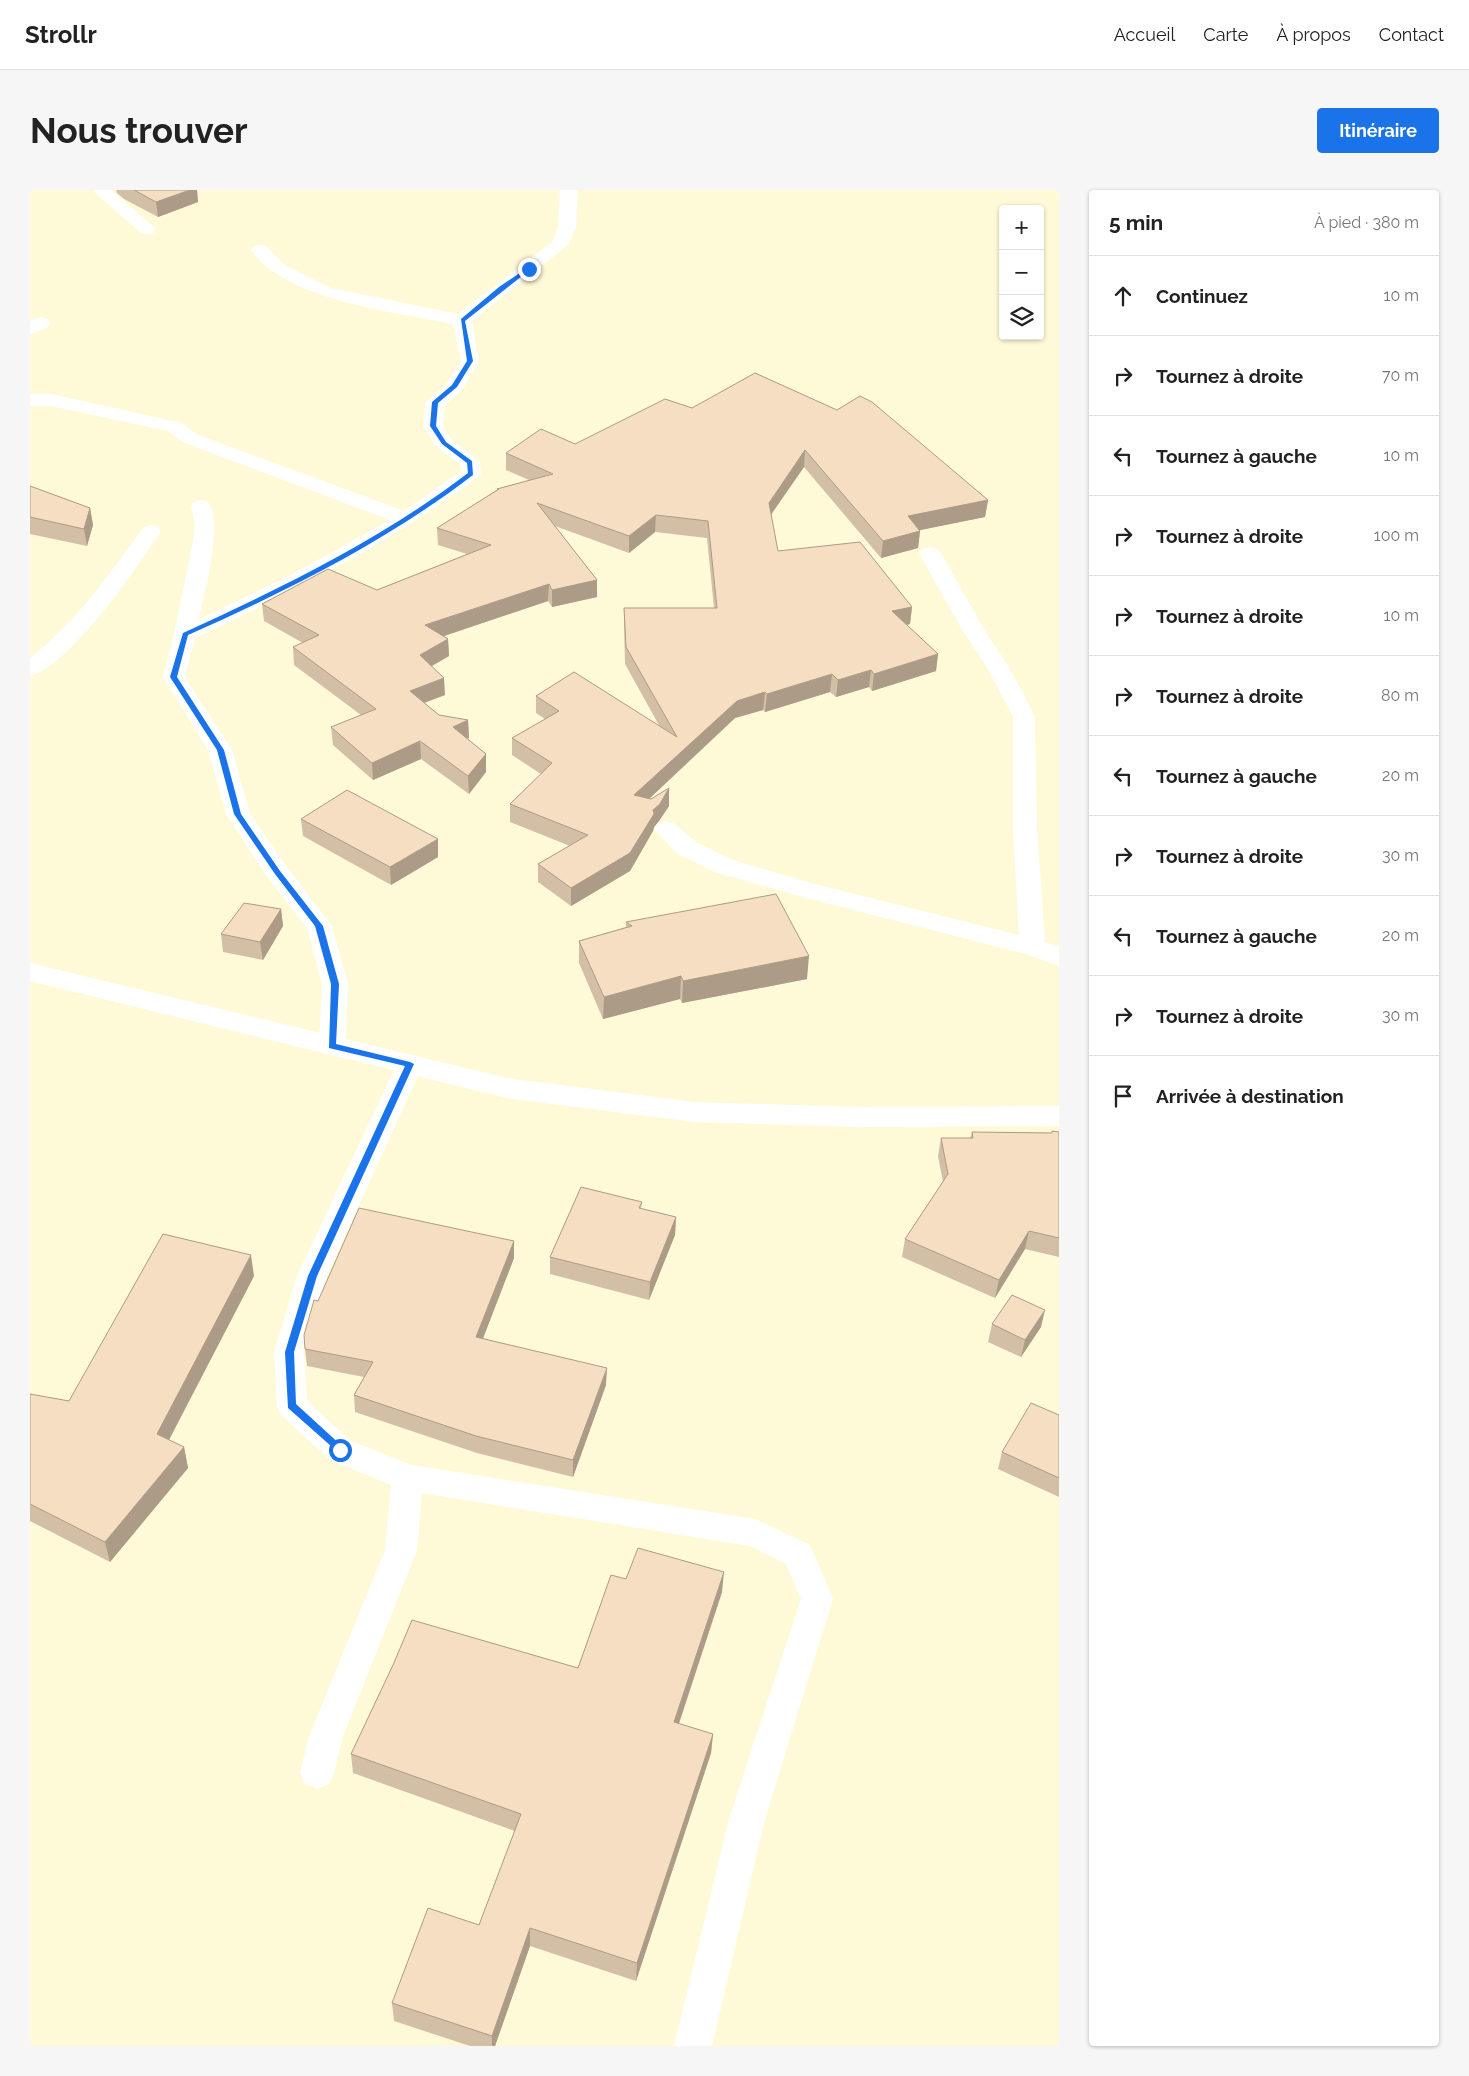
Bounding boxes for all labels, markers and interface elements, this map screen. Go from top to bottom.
text: Strollr [25,20,97,49]
text: Accueil [1114,24,1175,45]
text: Carte [1203,24,1248,45]
text: À propos [1276,24,1351,45]
text: Contact [1379,24,1444,45]
button: Itinéraire [1317,108,1439,153]
text: Nous trouver [30,110,248,151]
map controls [999,205,1044,340]
button: + [999,205,1044,250]
text: 5 min [1109,210,1163,235]
text: À pied · 380 m [1314,213,1419,232]
button: − [999,250,1044,295]
route end [518,258,541,281]
icon: ahead [1109,282,1137,310]
text: Continuez [1156,285,1248,307]
text: 10 m [1384,286,1419,305]
button: layers [999,295,1044,340]
icon: right [1109,362,1137,390]
text: Tournez à droite [1156,365,1303,387]
text: 70 m [1382,366,1419,385]
icon: left [1109,442,1137,470]
text: Tournez à gauche [1156,445,1317,467]
text: 10 m [1384,446,1419,465]
icon: right [1109,522,1137,550]
text: Tournez à droite [1156,525,1303,547]
text: 100 m [1374,526,1419,545]
icon: right [1109,602,1137,630]
text: Tournez à droite [1156,605,1303,627]
text: 10 m [1384,606,1419,625]
icon: right [1109,682,1137,710]
text: Tournez à droite [1156,685,1303,707]
text: 80 m [1381,686,1419,705]
icon: left [1109,762,1137,790]
text: Tournez à gauche [1156,765,1317,787]
text: 20 m [1382,766,1419,785]
icon: right [1109,842,1137,870]
text: Tournez à droite [1156,845,1303,867]
text: 30 m [1382,846,1419,865]
icon: left [1109,922,1137,950]
text: Tournez à gauche [1156,925,1317,947]
text: 20 m [1382,926,1419,945]
icon: right [1109,1002,1137,1030]
text: Tournez à droite [1156,1005,1303,1027]
text: 30 m [1382,1006,1419,1025]
icon: arrive [1109,1082,1137,1110]
text: Arrivée à destination [1156,1085,1344,1107]
route start [329,1439,352,1462]

